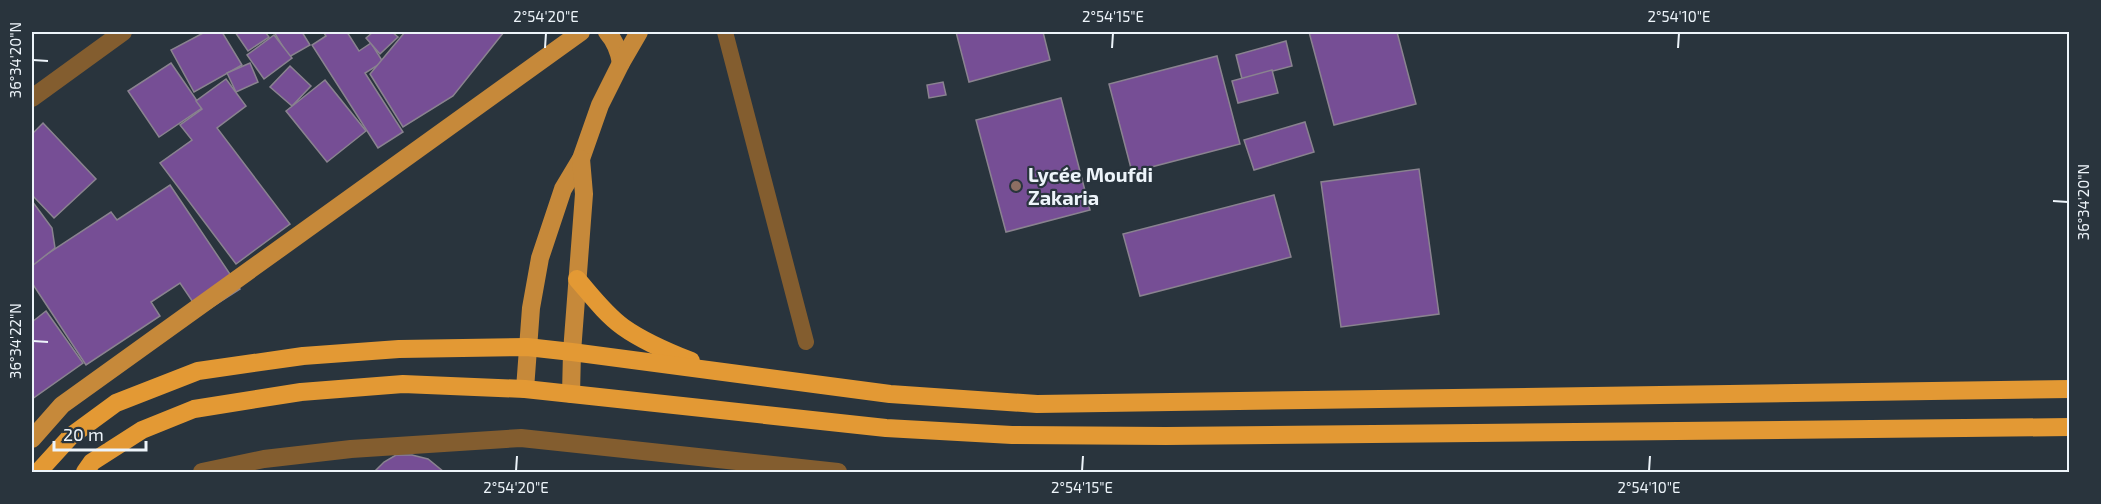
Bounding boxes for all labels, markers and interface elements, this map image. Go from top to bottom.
text: 2°54'20"E [513,7,579,25]
text: 2°54'15"E [1082,7,1144,25]
text: 2°54'10"E [1648,7,1710,25]
text: 36°34'20"N [6,22,24,98]
place label: Lycée Moufdi Zakaria [1028,162,1153,209]
text: 36°34'20"N [2074,164,2092,240]
marker: Lycée Moufdi Zakaria [1009,179,1023,193]
text: 36°34'22"N [6,303,24,379]
scale bar [54,414,146,452]
text: 20 m [63,423,104,445]
text: 2°54'20"E [483,478,549,496]
text: 2°54'15"E [1051,478,1113,496]
text: 2°54'10"E [1618,478,1680,496]

